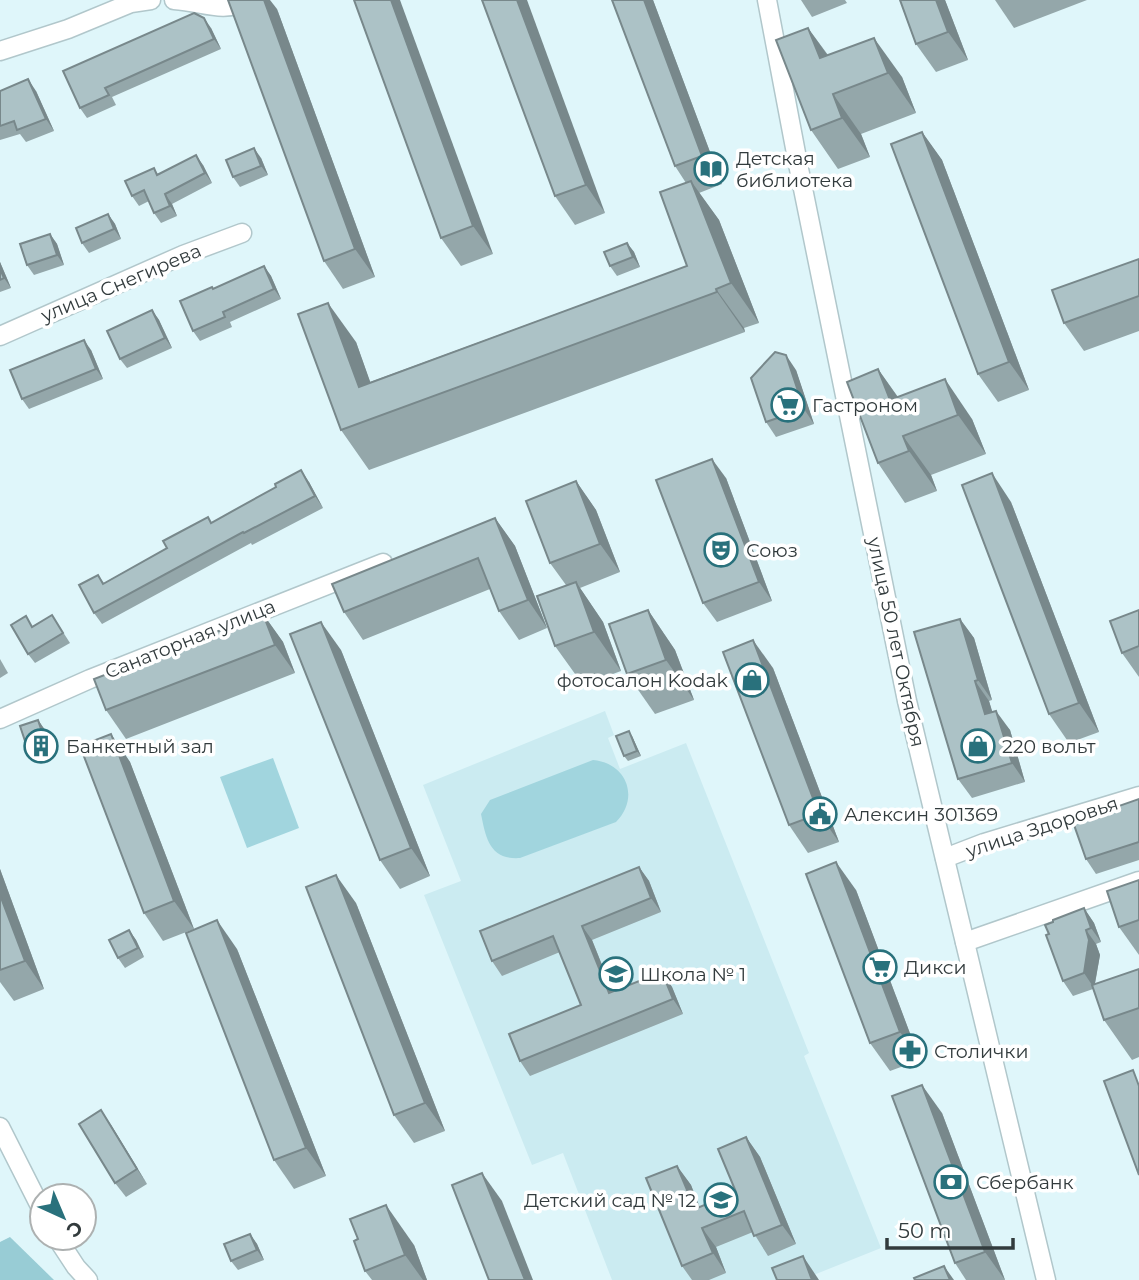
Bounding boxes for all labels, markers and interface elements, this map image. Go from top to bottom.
place label: Детская библиотека [736,147,853,192]
library icon: Детская библиотека [692,150,730,188]
street label: улица Снегирева [36,239,205,328]
supermarket icon: Гастроном [769,386,807,424]
place label: Гастроном [812,394,918,417]
theatre icon: Союз [702,531,740,569]
street label: улица 50 лет Октября [862,534,929,749]
place label: Союз [746,539,798,562]
street label: Санаторная улица [101,594,279,684]
shop icon: фотосалон Kodak [733,661,771,699]
place label: фотосалон Kodak [557,669,729,692]
building icon: Банкетный зал [22,727,60,765]
shop icon: 220 вольт [959,727,997,765]
place label: Банкетный зал [66,735,214,758]
place label: 220 вольт [1002,735,1095,758]
street label: улица Здоровья [962,792,1121,863]
public building icon: Алексин 301369 [801,795,839,833]
place label: Алексин 301369 [844,803,998,826]
supermarket icon: Дикси [861,948,899,986]
school or university icon: Школа № 1 [597,955,635,993]
place label: Дикси [904,956,967,979]
place label: Школа № 1 [640,963,746,986]
pharmacy icon: Столички [891,1032,929,1070]
place label: Столички [934,1040,1028,1063]
bank icon: Сбербанк [932,1163,970,1201]
place label: Сбербанк [976,1171,1074,1194]
school or university icon: Детский сад № 12 [702,1181,740,1219]
north arrow [28,1182,98,1252]
place label: Детский сад № 12 [524,1189,696,1212]
scale bar [887,1206,1013,1250]
text: С [61,1216,87,1242]
text: 50 m [898,1218,952,1243]

